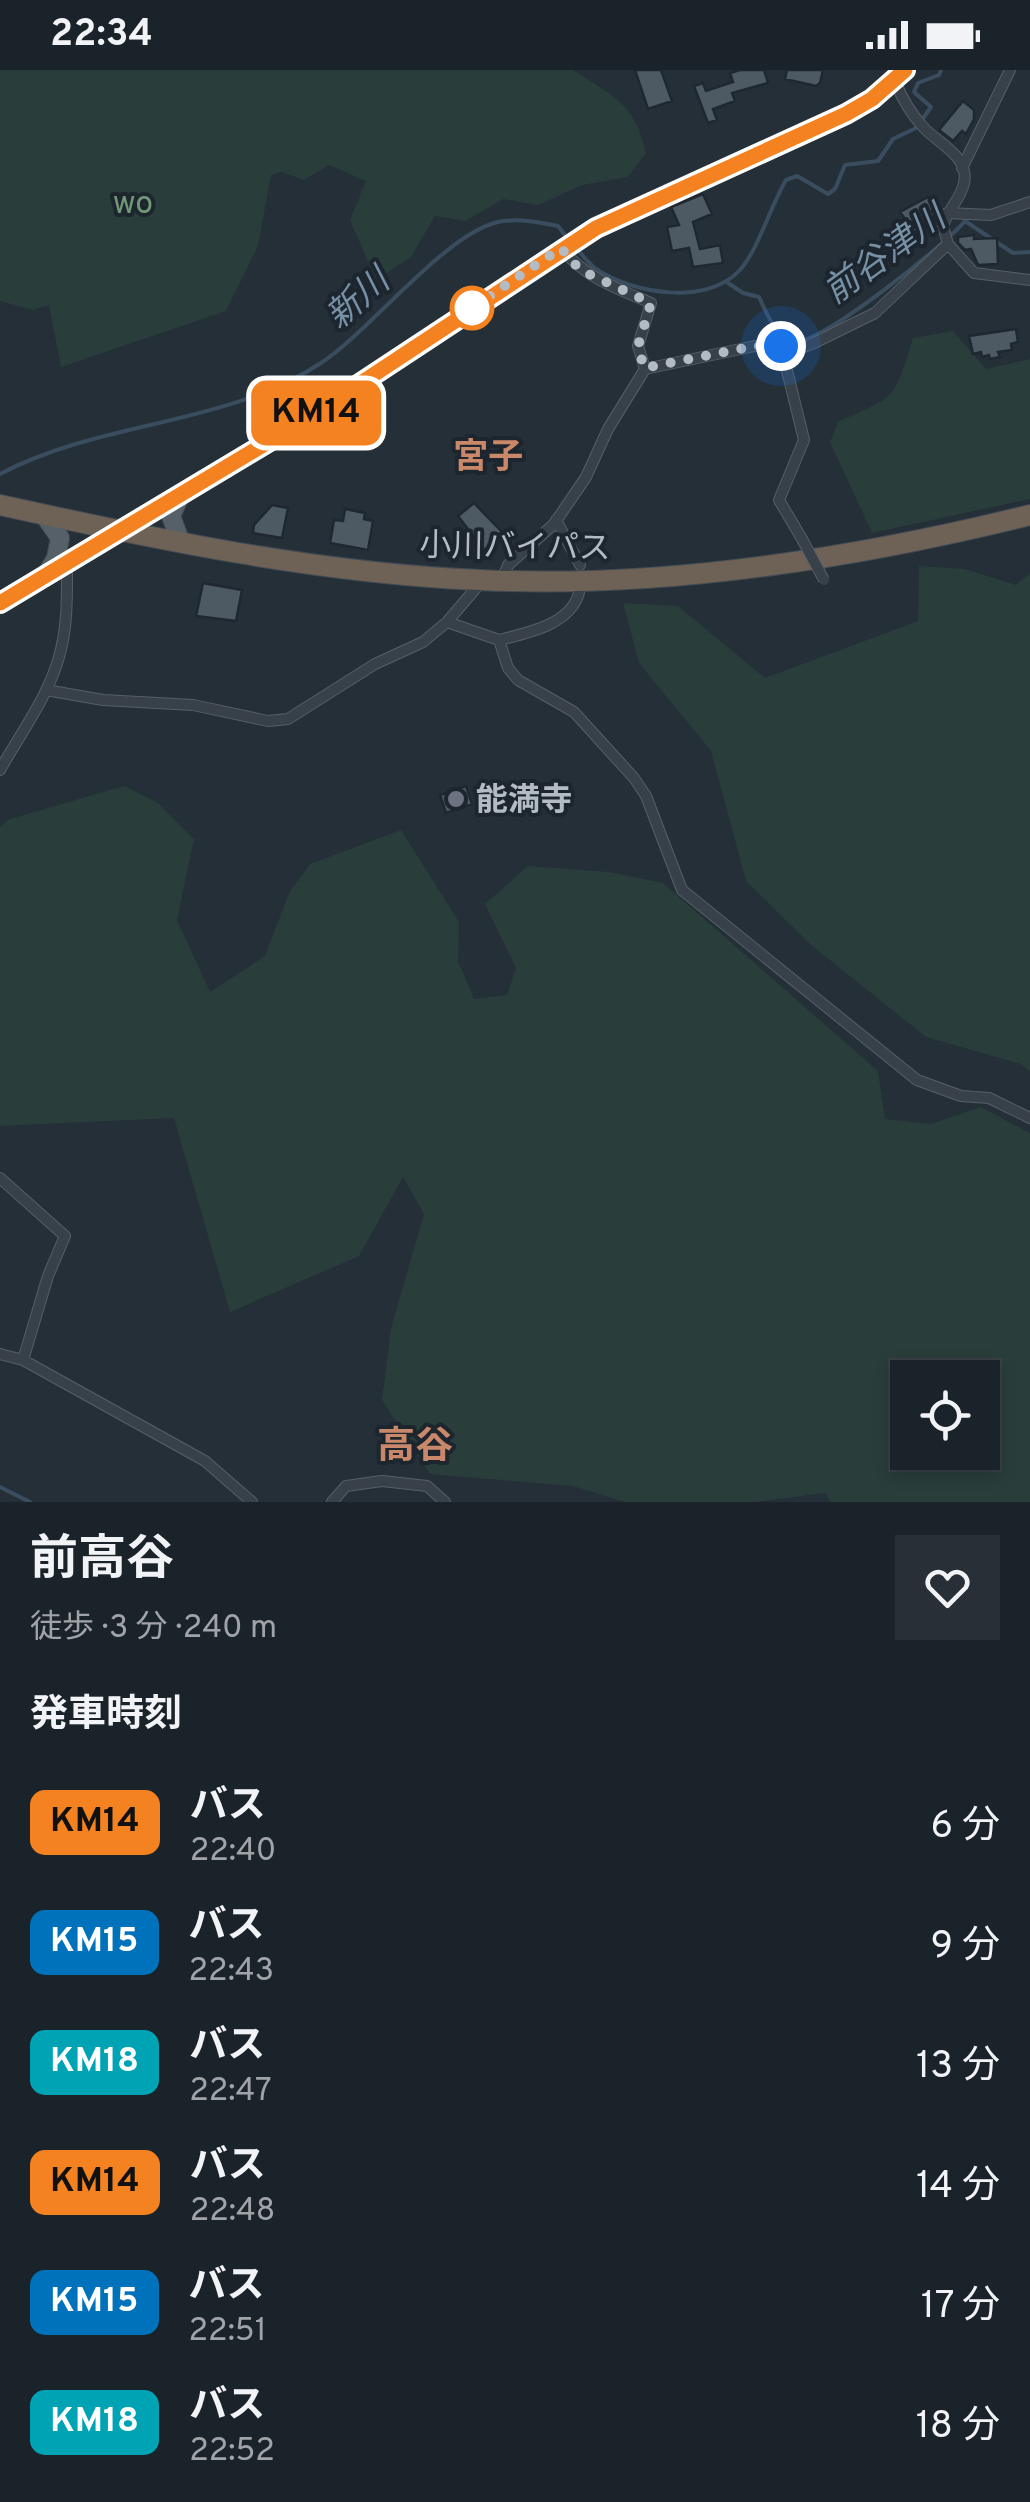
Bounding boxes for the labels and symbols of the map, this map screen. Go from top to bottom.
park label: wo [113,185,153,225]
water label: 前谷津川 [816,195,959,315]
water label: 新川 [318,258,403,340]
unlabelled marker [451,287,493,329]
your location [756,321,806,371]
line badge: KM14 [246,380,386,446]
district label: 宮子 [453,437,523,481]
street label: 小川バイパス [419,527,611,571]
place label: 能満寺 [476,782,572,822]
marker: 能満寺 [445,788,467,810]
district label: 高谷 [377,1424,453,1473]

